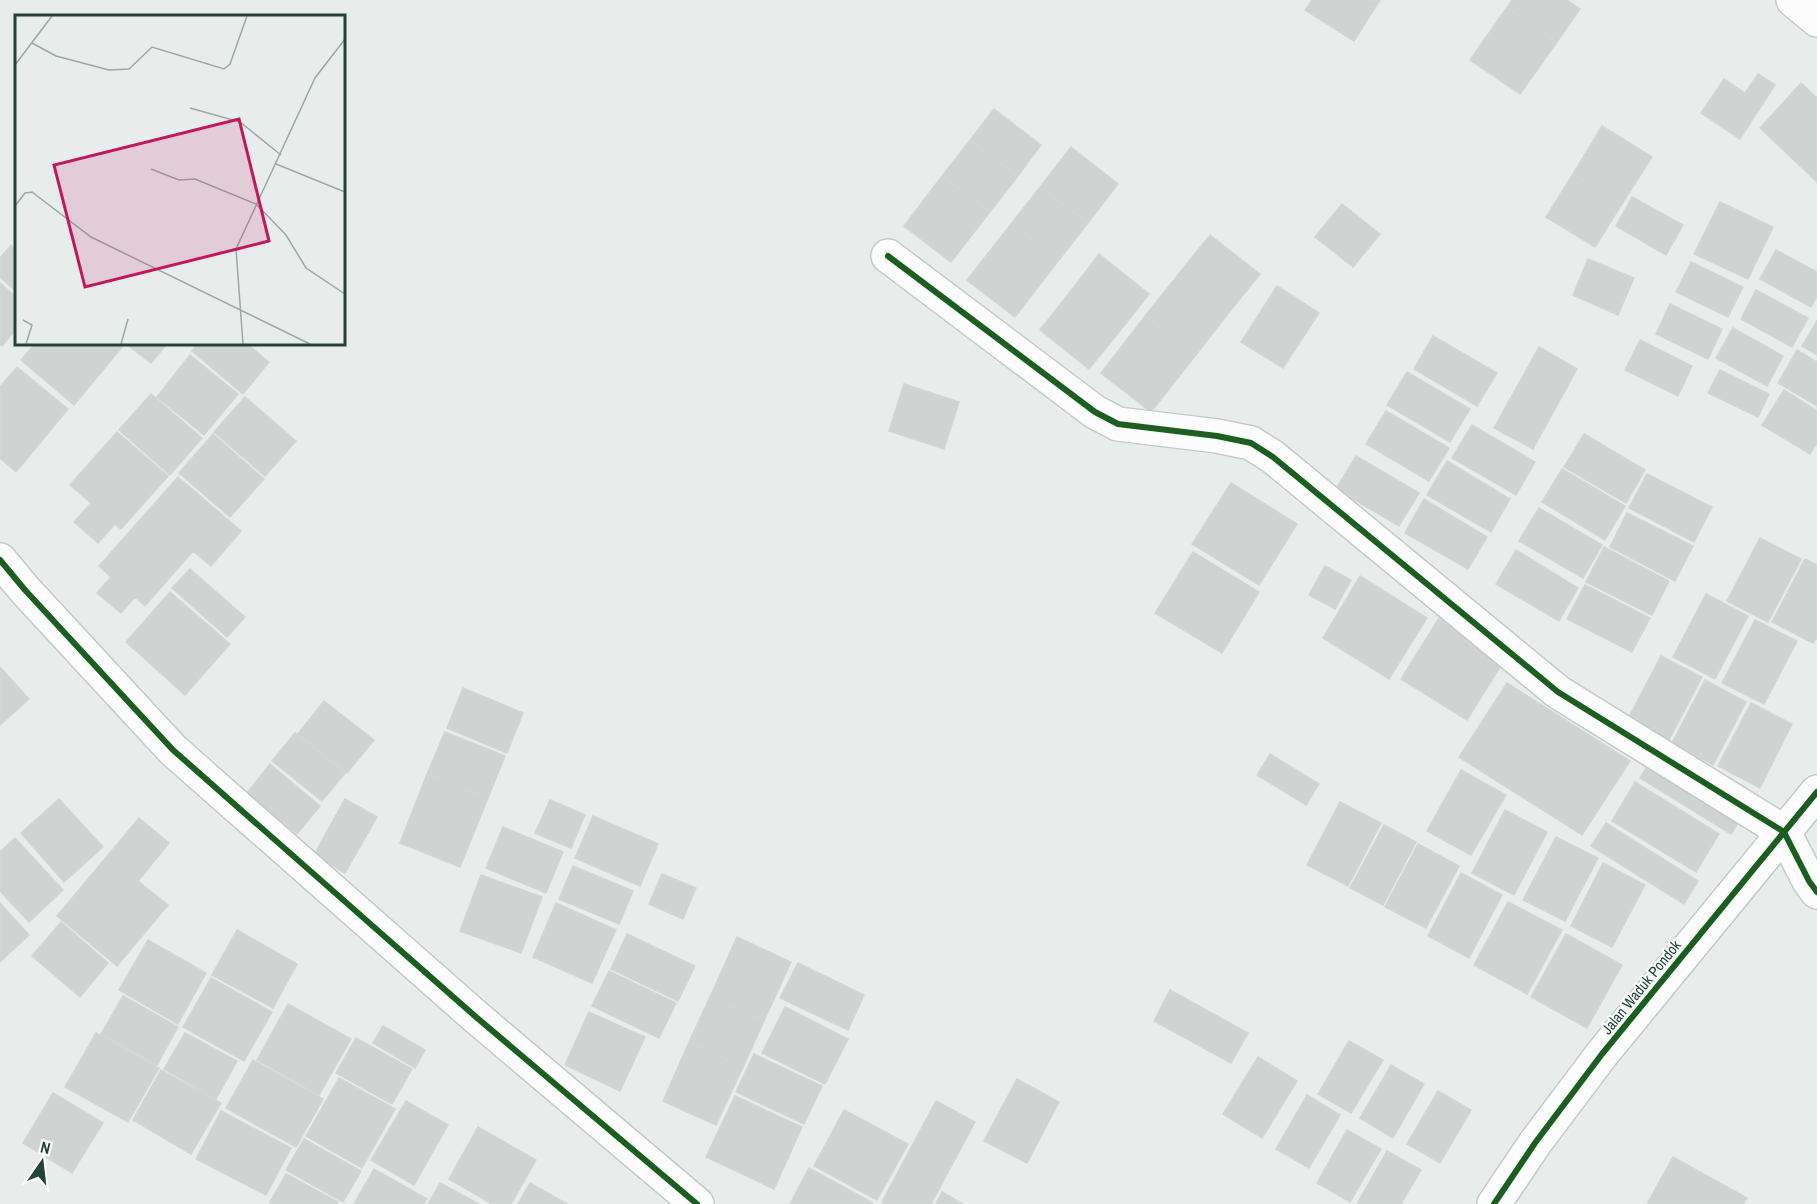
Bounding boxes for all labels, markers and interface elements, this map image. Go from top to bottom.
inset map [15,15,345,345]
street label: Jalan Waduk Pondok [1596,935,1686,1039]
north arrow [12,1132,72,1192]
text: N [38,1136,53,1159]

